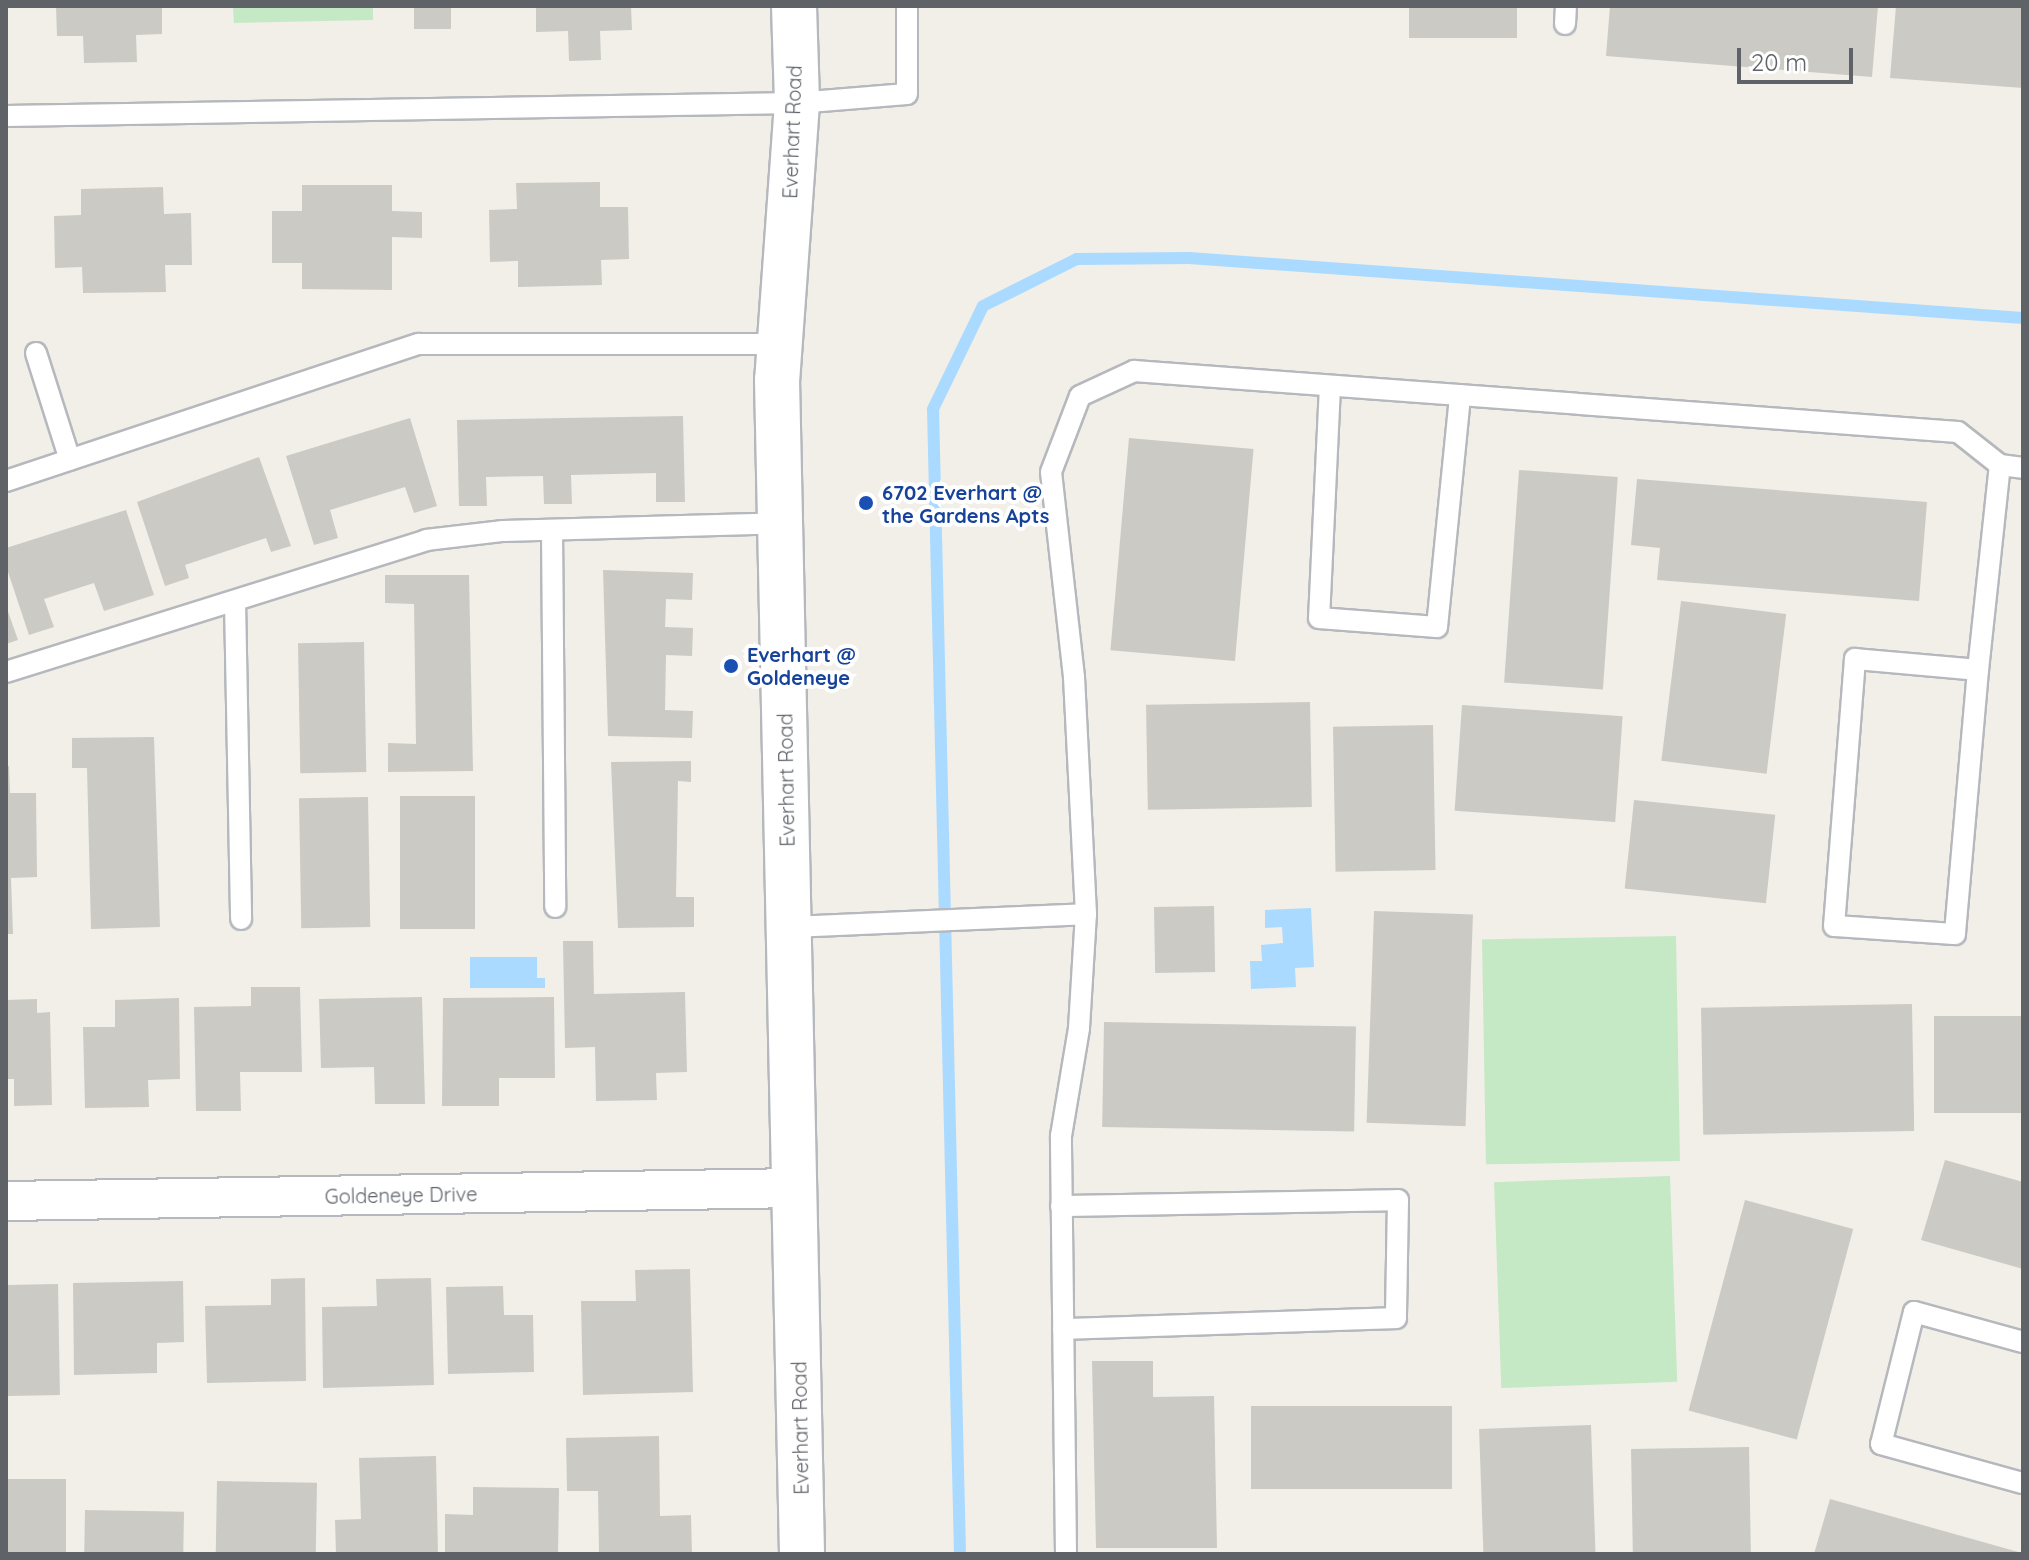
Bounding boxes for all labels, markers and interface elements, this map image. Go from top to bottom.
scale bar [1741,32,1857,82]
text: 20 m [1751,47,1807,77]
street label: Everhart Road [778,65,806,199]
place label: 6702 Everhart @ the Gardens Apts [882,480,1049,527]
marker: 6702 Everhart @ the Gardens Apts [857,494,875,512]
place label: Everhart @ Goldeneye [747,642,856,689]
marker: Everhart @ Goldeneye [722,657,740,675]
street label: Everhart Road [773,713,799,847]
street label: Goldeneye Drive [324,1182,478,1208]
street label: Everhart Road [787,1361,813,1495]

